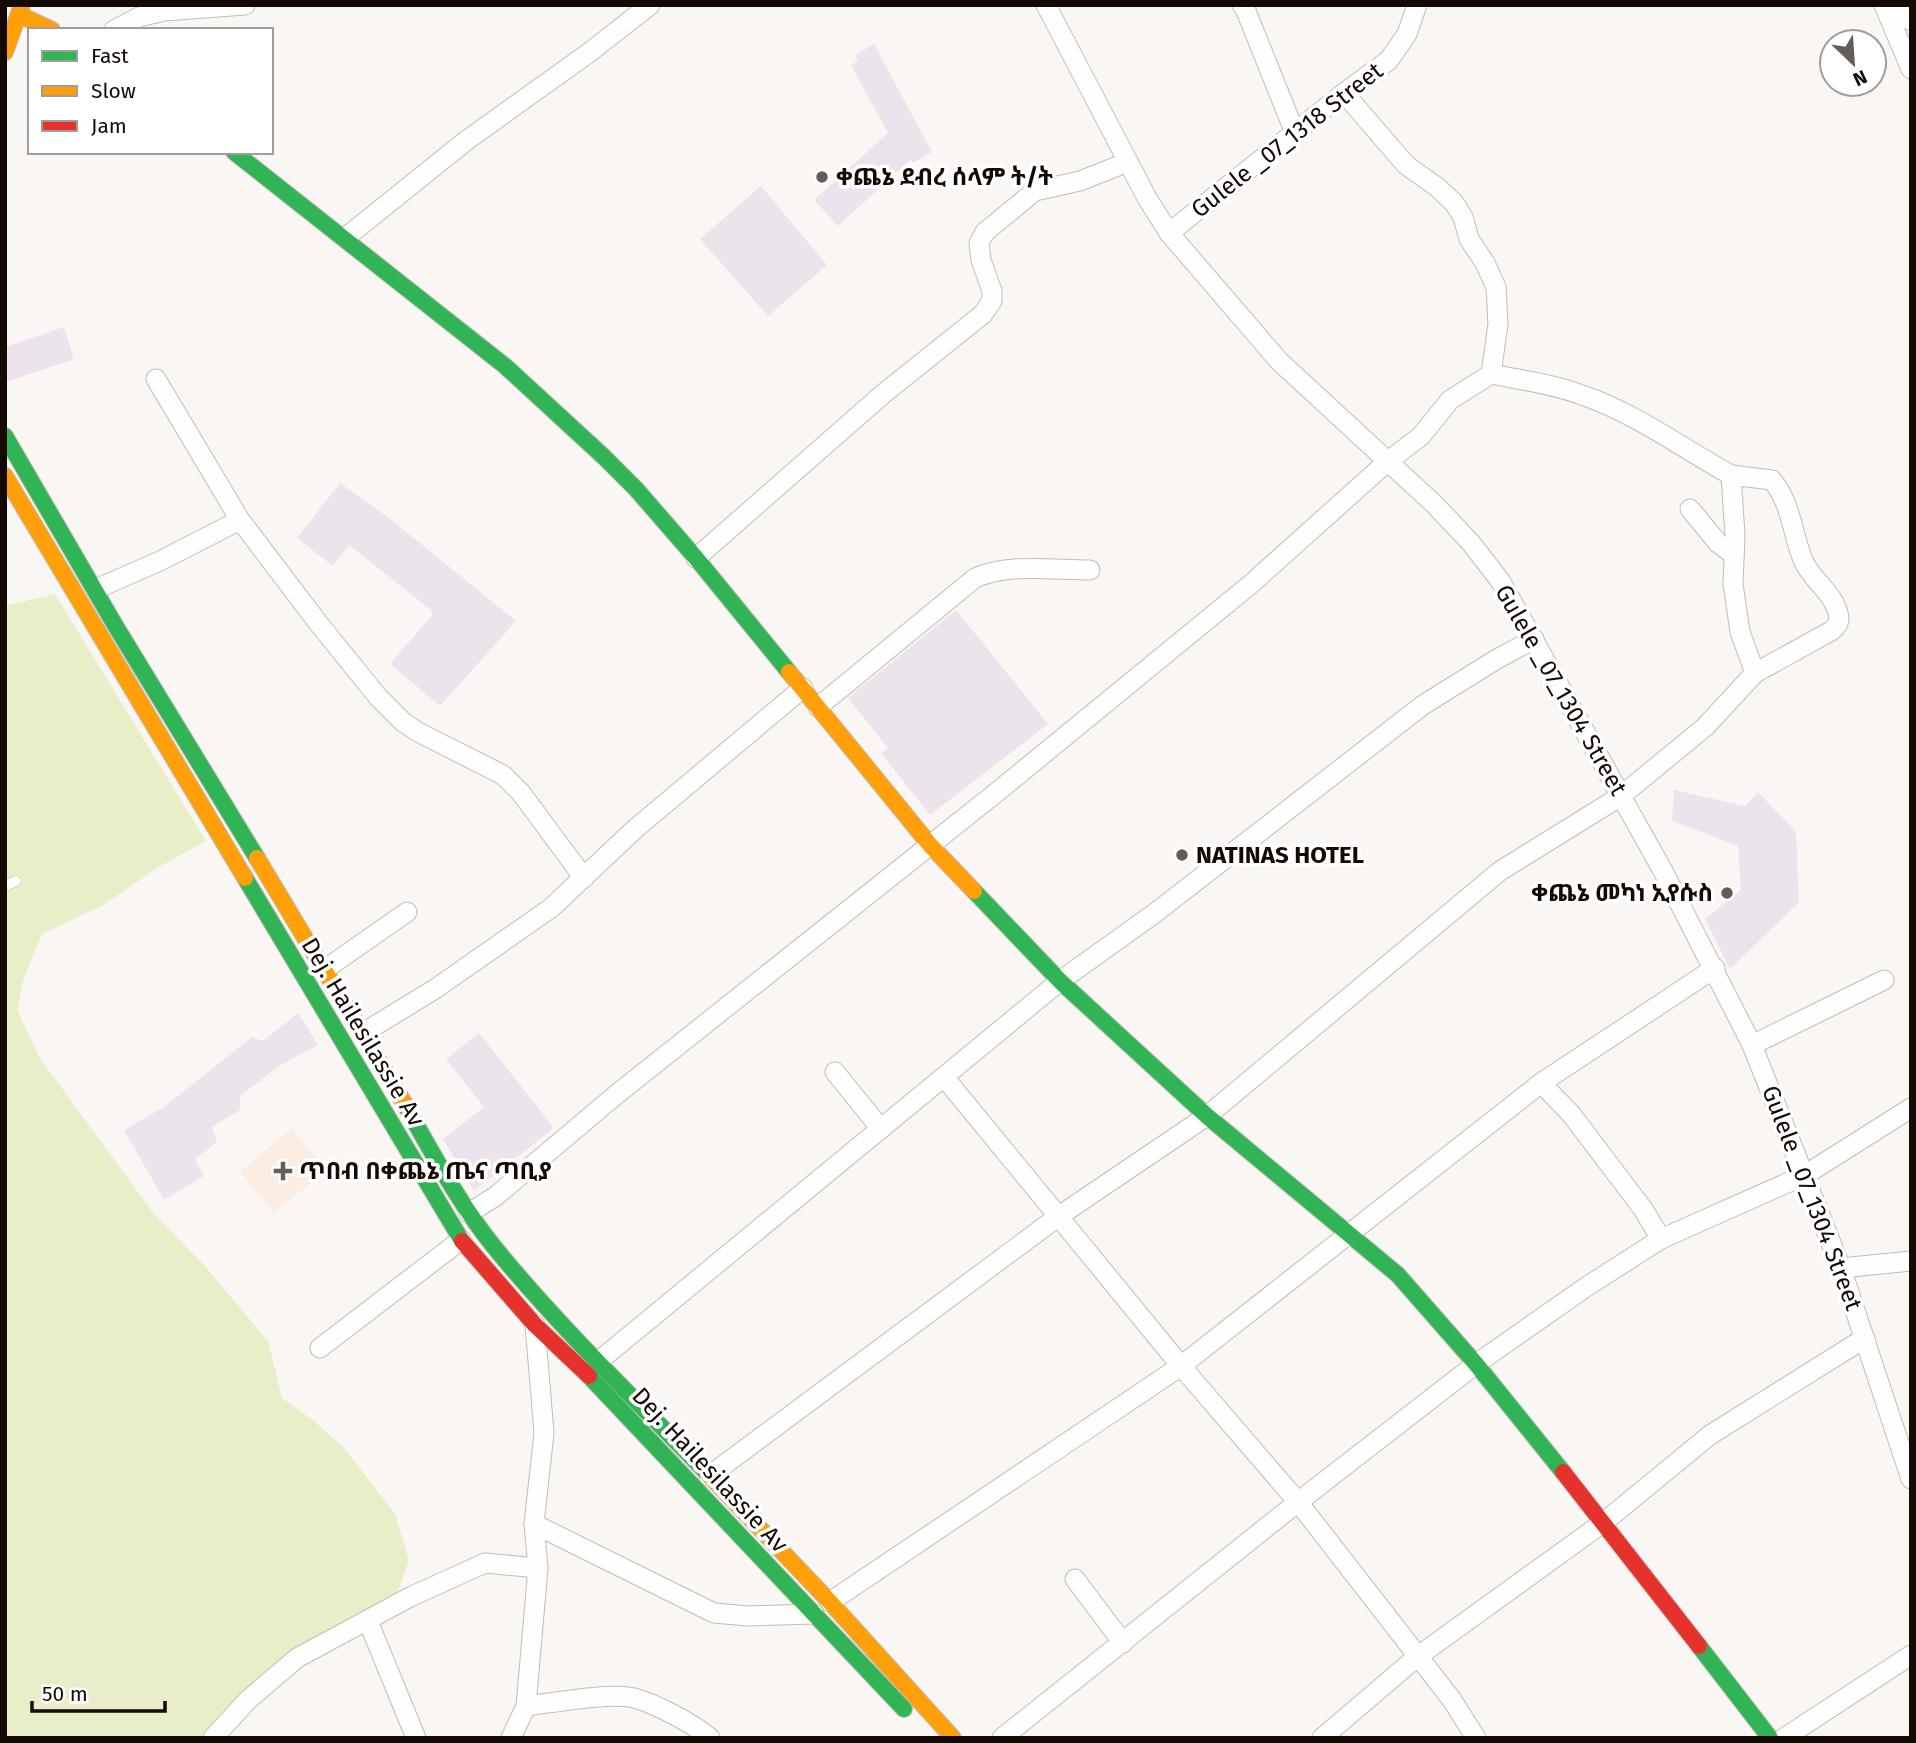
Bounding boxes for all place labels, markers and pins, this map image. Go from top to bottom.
place label: ቀጨኔ ደብረ ሰላም ት/ት [836,163,1053,191]
marker: ቀጨኔ ደብረ ሰላም ት/ት [814,169,830,185]
place label: NATINAS HOTEL [1196,841,1364,869]
marker: NATINAS HOTEL [1174,847,1190,863]
place label: ቀጨኔ መካነ ኢየሱስ [1531,879,1713,907]
marker: ቀጨኔ መካነ ኢየሱስ [1719,885,1735,901]
place label: ጥበብ በቀጨኔ ጤና ጣቢያ [299,1157,551,1185]
marker: ጥበብ በቀጨኔ ጤና ጣቢያ [273,1161,293,1181]

